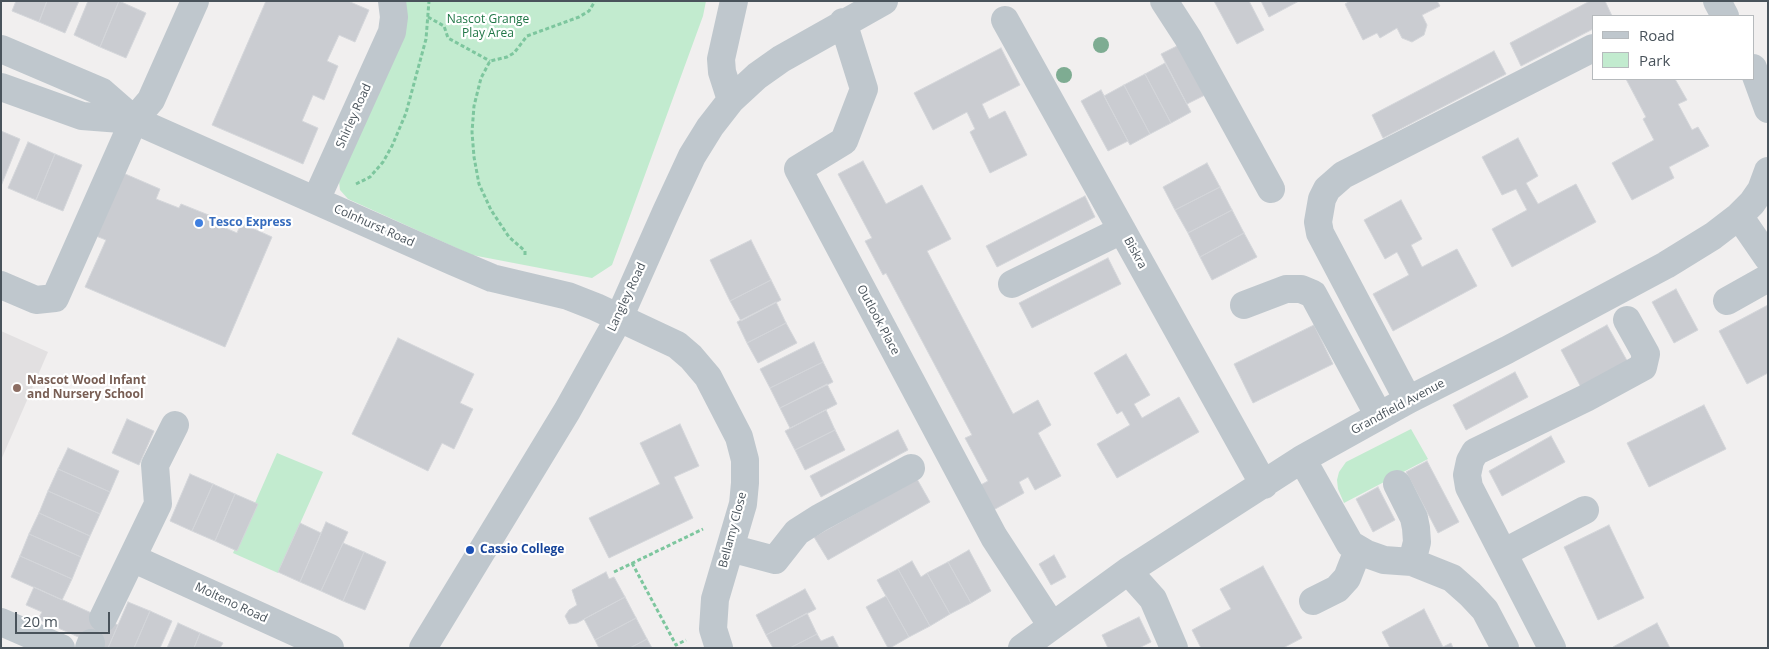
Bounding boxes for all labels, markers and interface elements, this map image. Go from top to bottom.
park label: Nascot Grange Play Area [447,13,529,41]
legend [1592,15,1754,80]
text: Road [1639,25,1675,45]
text: Park [1639,50,1670,70]
street label: Shirley Road [333,81,375,151]
street label: Colnhurst Road [332,202,416,250]
place label: Tesco Express [209,216,291,230]
marker: Tesco Express [193,217,205,229]
street label: Biskra [1120,234,1150,272]
street label: Langley Road [605,260,649,334]
street label: Outlook Place [854,283,902,357]
place label: Nascot Wood Infant and Nursery School [27,374,146,402]
street label: Grandfield Avenue [1349,376,1447,438]
marker: Nascot Wood Infant and Nursery School [11,382,23,394]
street label: Bellamy Close [716,491,750,569]
place label: Cassio College [480,543,564,557]
marker: Cassio College [464,544,476,556]
street label: Molteno Road [192,580,270,626]
scale bar [18,602,112,634]
text: 20 m [23,611,58,631]

